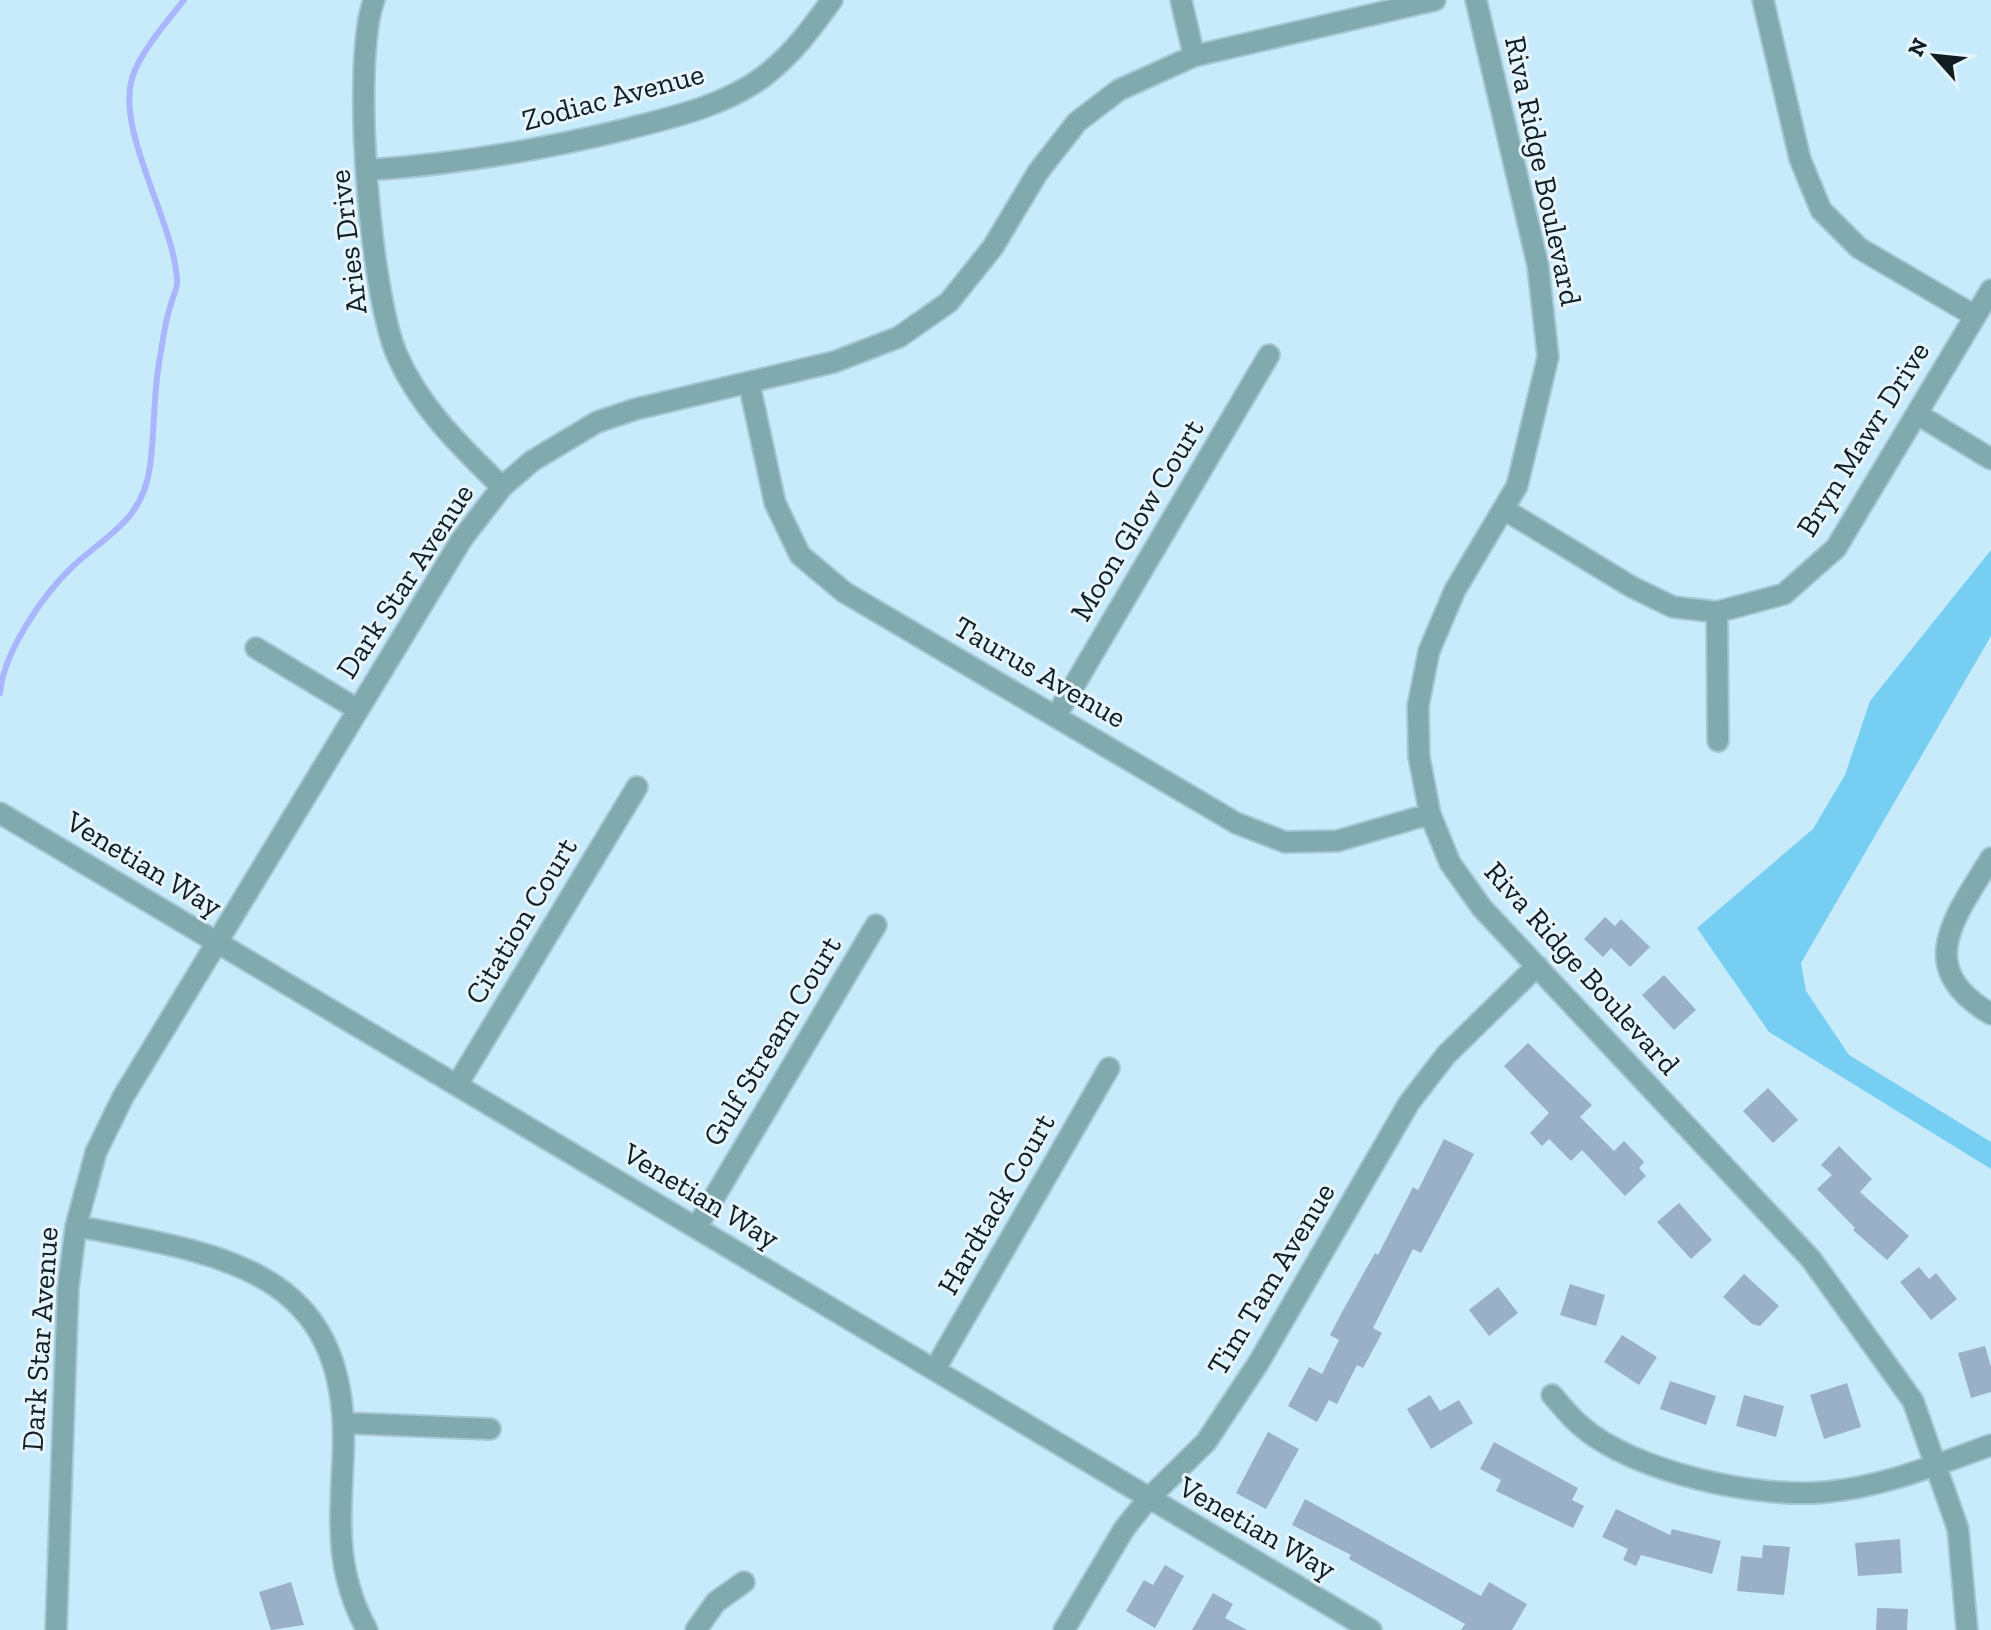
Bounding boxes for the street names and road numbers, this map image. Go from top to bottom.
street label: Riva Ridge Boulevard [1497,33,1589,310]
street label: Zodiac Avenue [518,55,708,139]
street label: Aries Drive [321,168,375,316]
street label: Bryn Mawr Drive [1789,335,1937,543]
street label: Moon Glow Court [1063,413,1211,627]
street label: Dark Star Avenue [329,477,481,685]
street label: Taurus Avenue [948,608,1132,736]
street label: Venetian Way [59,803,229,925]
street label: Citation Court [457,831,585,1011]
street label: Riva Ridge Boulevard [1477,854,1688,1082]
street label: Gulf Stream Court [695,930,849,1152]
street label: Hardtack Court [930,1107,1062,1301]
street label: Venetian Way [616,1135,786,1257]
street label: Tim Tam Avenue [1199,1176,1343,1382]
street label: Dark Star Avenue [14,1226,66,1452]
street label: Venetian Way [1171,1468,1343,1588]

